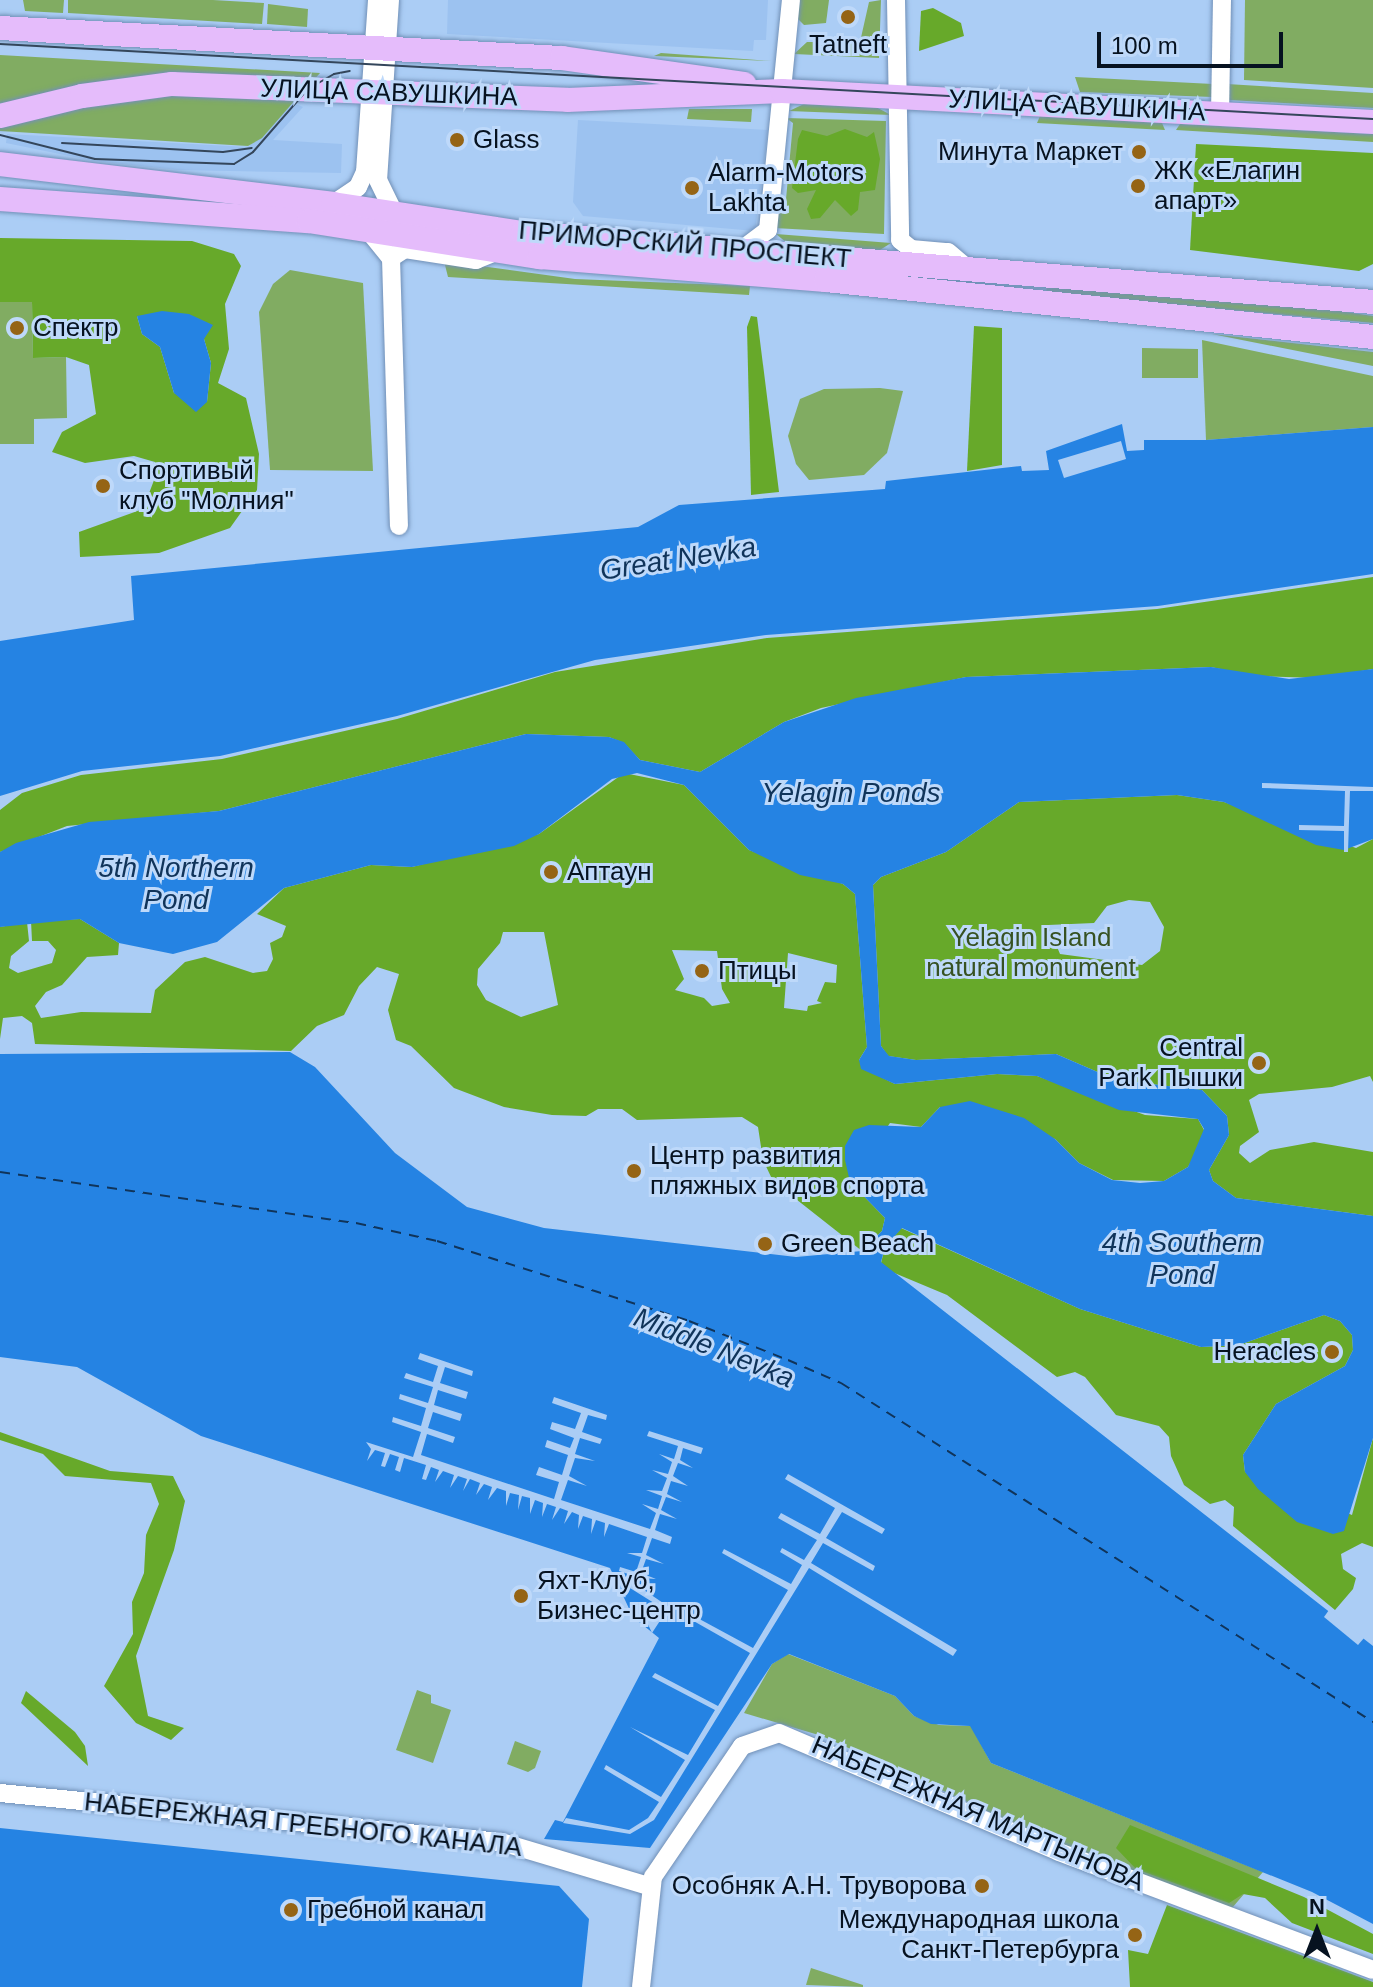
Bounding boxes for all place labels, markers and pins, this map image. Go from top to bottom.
marker: Tatneft [839,8,857,26]
place label: Tatneft [809,29,887,61]
place label: Glass [473,124,539,156]
marker: Glass [448,131,466,149]
place label: Минута Маркет [938,136,1123,168]
marker: Минута Маркет [1130,143,1148,161]
place label: ЖК «Елагин апарт» [1154,155,1300,216]
place label: Alarm-Motors Lakhta [708,157,864,218]
marker: ЖК «Елагин апарт» [1129,177,1147,195]
marker: Alarm-Motors Lakhta [683,179,701,197]
place label: Спектр [33,312,118,344]
marker: Спектр [8,319,26,337]
place label: Спортивый клуб "Молния" [119,455,294,516]
marker: Спортивый клуб "Молния" [94,477,112,495]
place label: Аптаун [567,856,652,888]
marker: Аптаун [542,863,560,881]
place label: Птицы [718,955,797,987]
marker: Птицы [693,962,711,980]
place label: Central Park Пышки [1098,1032,1243,1094]
marker: Central Park Пышки [1250,1054,1268,1072]
place label: Центр развития пляжных видов спорта [650,1140,924,1202]
marker: Центр развития пляжных видов спорта [625,1162,643,1180]
place label: Green Beach [781,1228,934,1260]
marker: Green Beach [756,1235,774,1253]
place label: Heracles [1213,1336,1316,1368]
marker: Heracles [1323,1343,1341,1361]
place label: Яхт-Клуб, Бизнес-центр [537,1565,701,1626]
marker: Яхт-Клуб, Бизнес-центр [512,1587,530,1605]
place label: Особняк А.Н. Труворова [672,1870,966,1902]
marker: Особняк А.Н. Труворова [973,1877,991,1895]
place label: Гребной канал [307,1894,484,1926]
marker: Гребной канал [282,1901,300,1919]
place label: Международная школа Санкт-Петербурга [839,1904,1119,1966]
marker: Международная школа Санкт-Петербурга [1126,1926,1144,1944]

